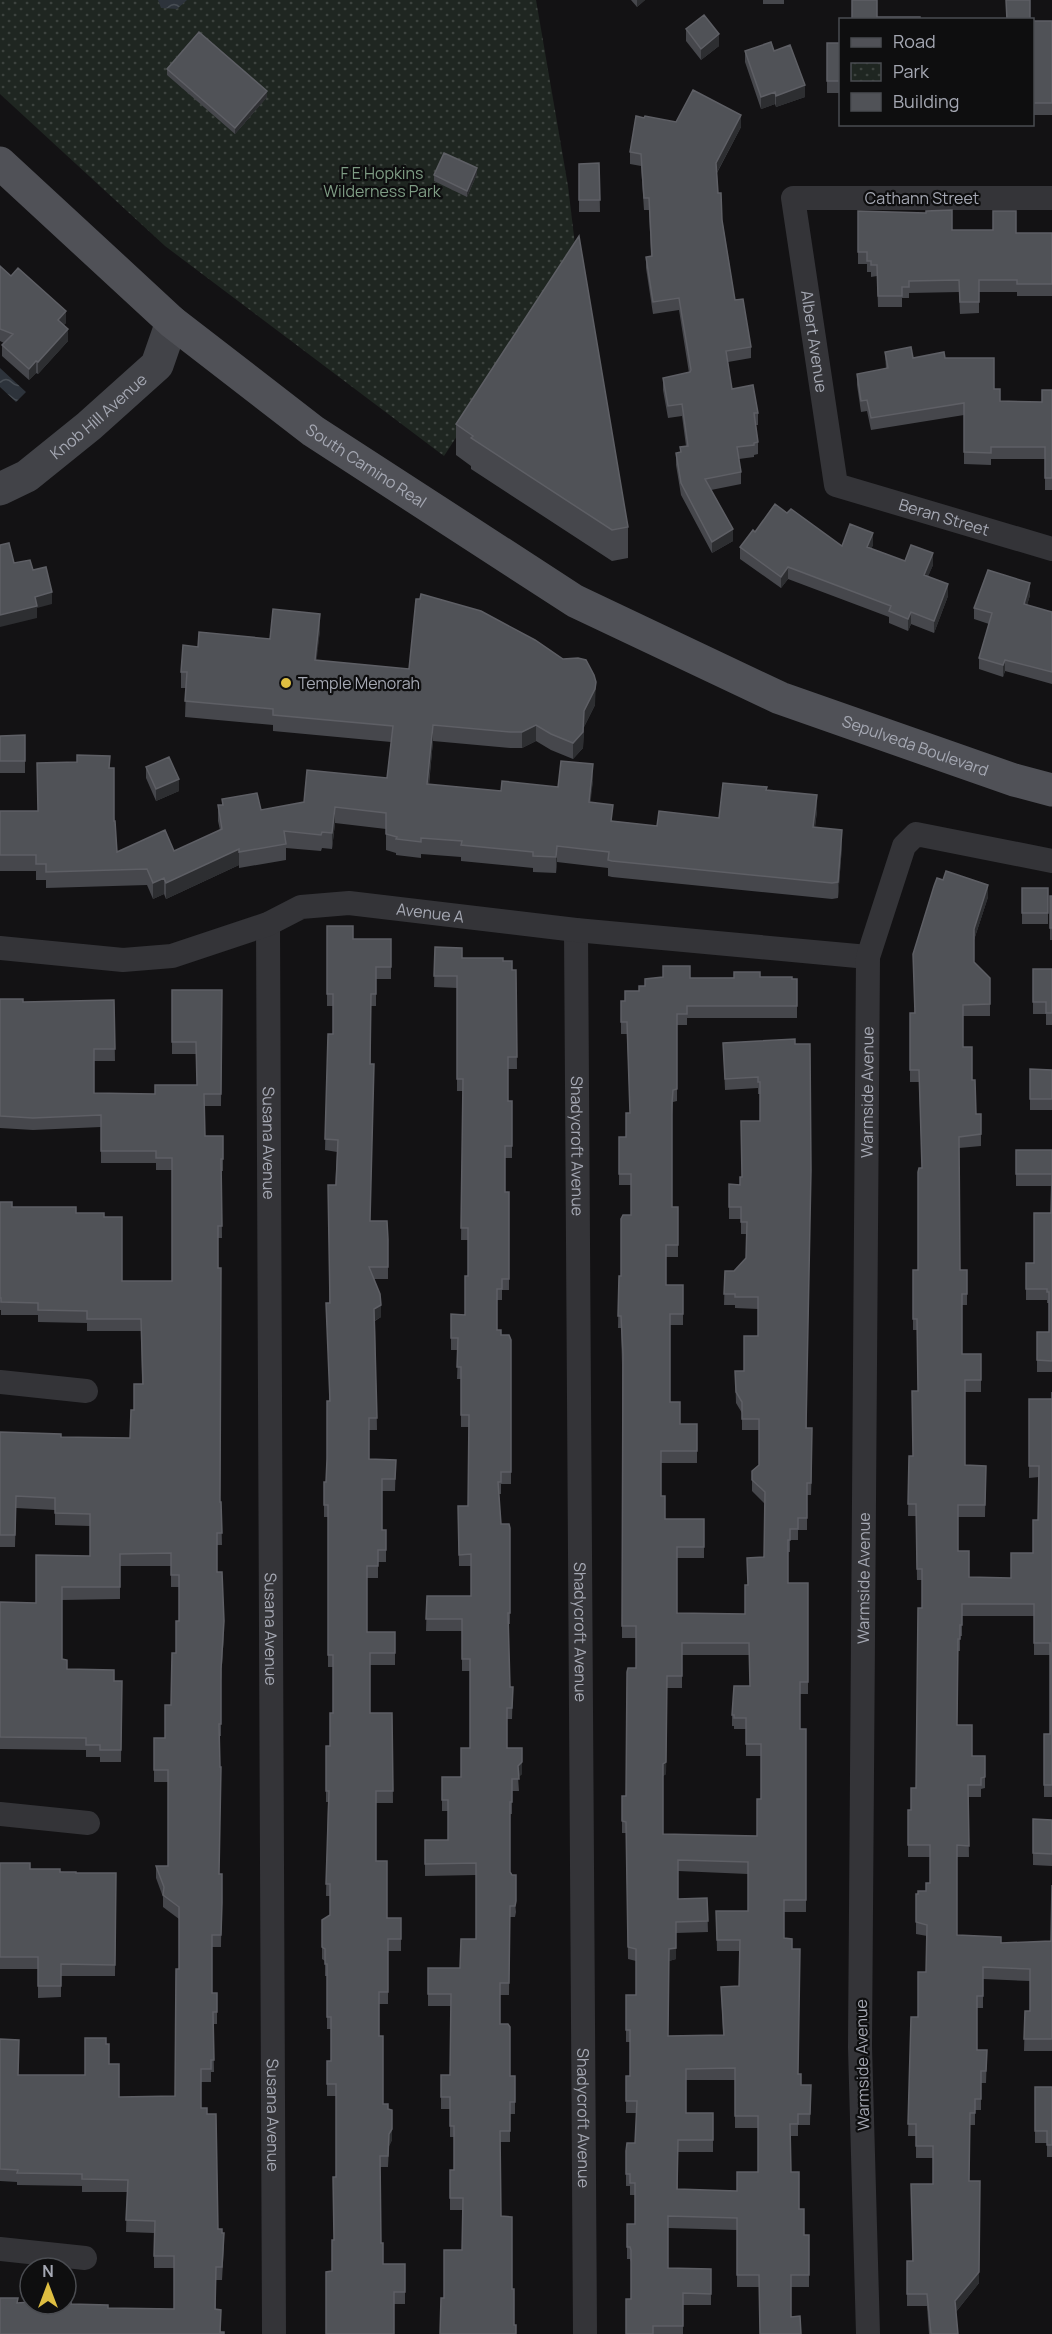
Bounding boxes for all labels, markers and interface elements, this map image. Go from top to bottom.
legend [839,18,1034,126]
text: Road [893,29,936,53]
text: Park [893,59,930,83]
text: Building [893,89,959,113]
park label: F E Hopkins Wilderness Park [323,162,442,202]
street label: Cathann Street [865,187,979,209]
street label: Albert Avenue [796,289,833,394]
street label: Knob Hill Avenue [45,368,151,464]
street label: South Camino Real [301,418,431,513]
street label: Beran Street [896,493,992,541]
place label: Temple Menorah [298,672,420,694]
marker: Temple Menorah [279,676,293,690]
street label: Sepulveda Boulevard [839,710,992,781]
street label: Avenue A [395,898,465,928]
street label: Warmside Avenue [856,1026,878,1158]
street label: Shadycroft Avenue [566,1076,589,1216]
street label: Susana Avenue [258,1086,280,1200]
street label: Warmside Avenue [852,1512,875,1644]
street label: Shadycroft Avenue [569,1562,592,1702]
street label: Susana Avenue [260,1572,282,1686]
street label: Warmside Avenue [850,1999,874,2131]
street label: Shadycroft Avenue [572,2048,595,2188]
street label: Susana Avenue [262,2058,284,2172]
north arrow [18,2256,78,2316]
text: N [42,2260,54,2282]

